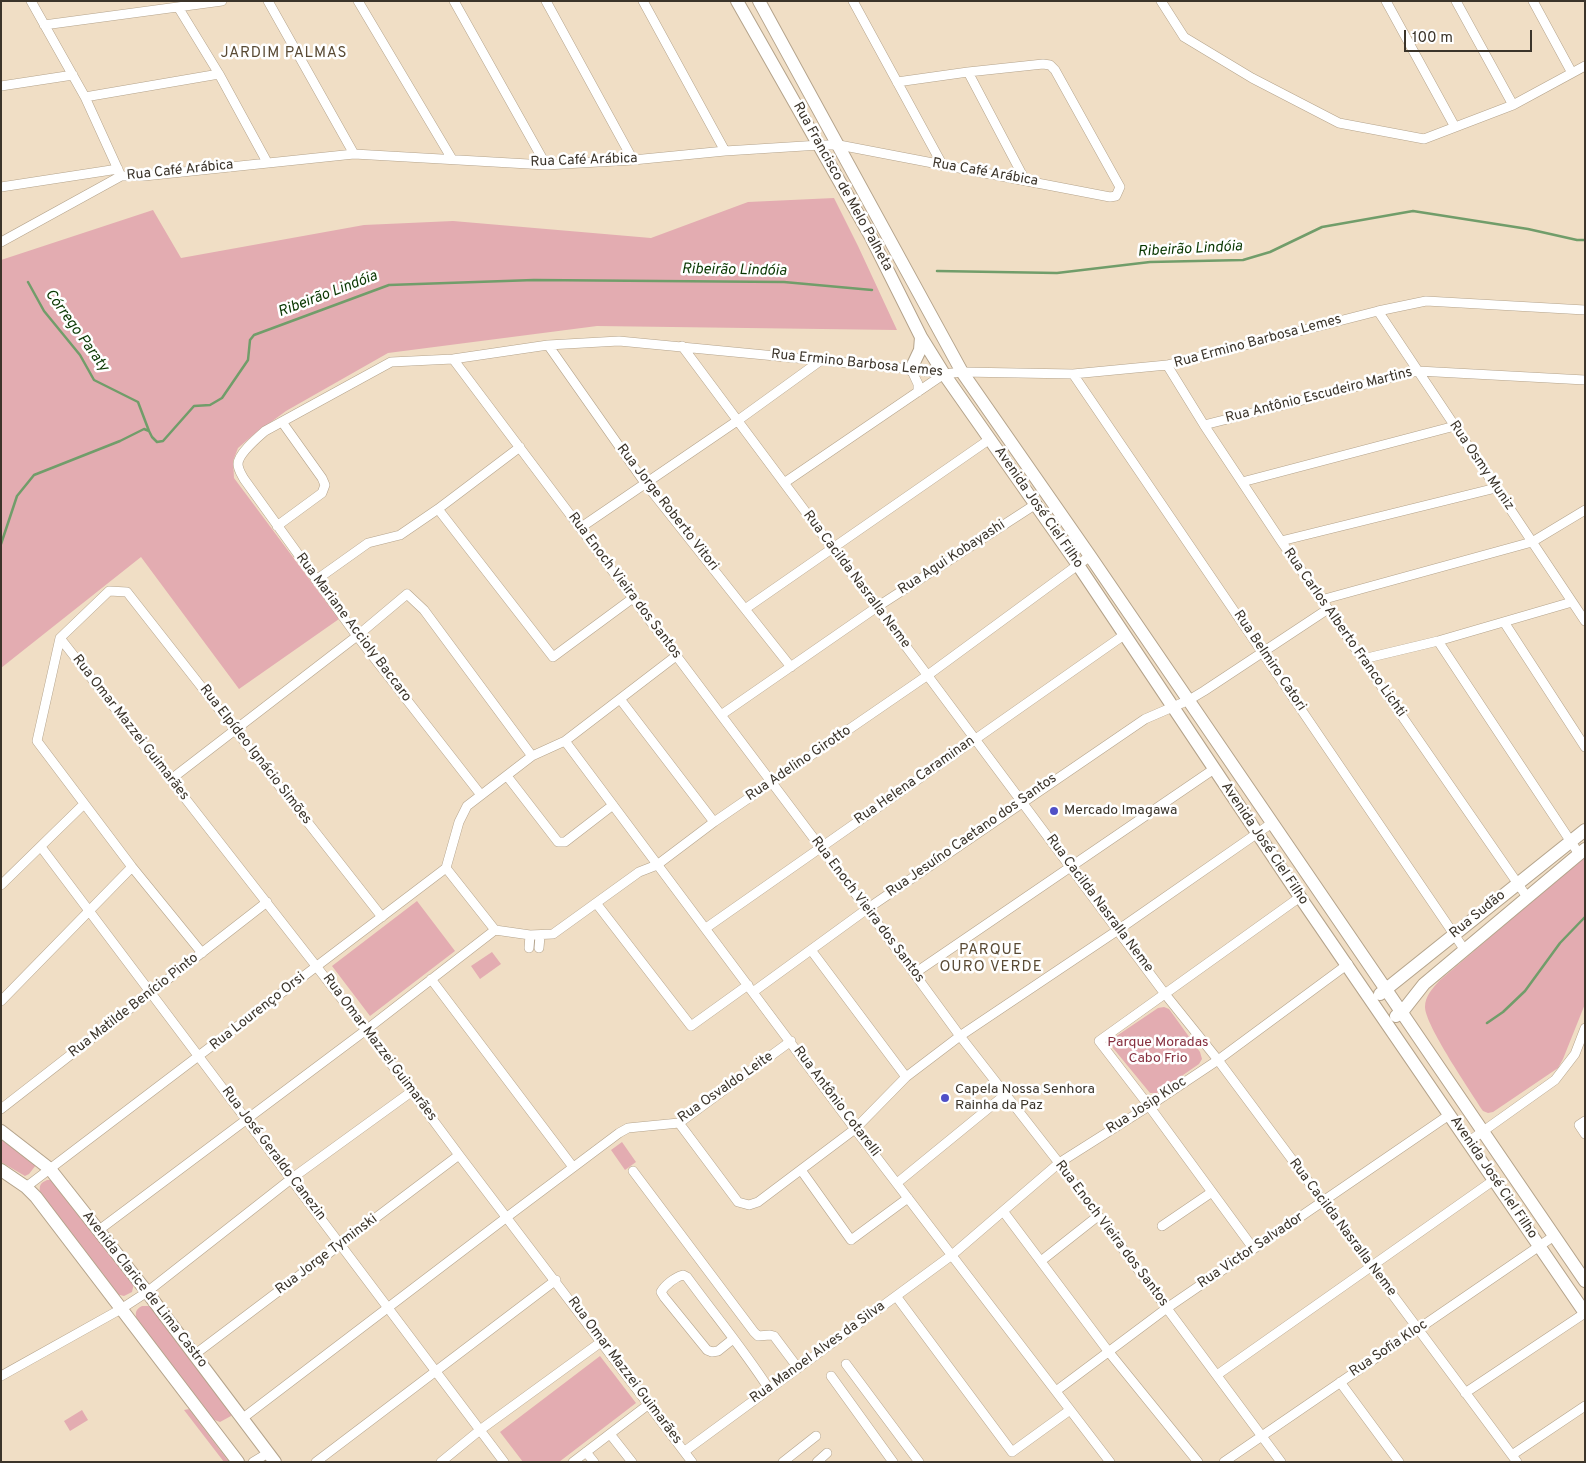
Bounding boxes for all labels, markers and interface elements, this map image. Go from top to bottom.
scale bar [1406,20,1534,52]
text: 100 m [1412,29,1453,48]
district label: JARDIM PALMAS [219,45,349,63]
street label: Rua Francisco de Melo Palheta [788,100,896,274]
street label: Rua Café Arábica [530,151,638,171]
street label: Rua Café Arábica [931,155,1039,191]
street label: Rua Café Arábica [126,157,234,185]
water label: Ribeirão Lindóia [1137,238,1243,262]
water label: Ribeirão Lindóia [681,261,787,281]
water label: Ribeirão Lindóia [276,268,380,322]
water label: Córrego Paraty [40,286,112,376]
street label: Rua Ermino Barbosa Lemes [1172,312,1344,372]
street label: Rua Ermino Barbosa Lemes [770,347,944,381]
street label: Rua Antônio Escudeiro Martins [1224,365,1414,427]
street label: Rua Osmy Muniz [1445,418,1517,514]
street label: Rua Jorge Roberto Vitori [612,441,722,575]
street label: Avenida José Ciel Filho [990,444,1086,572]
street label: Rua Cacilda Nasralla Neme [799,508,913,652]
street label: Rua Enoch Vieira dos Santos [564,510,684,662]
street label: Rua Agui Kobayashi [895,517,1009,599]
street label: Rua Carlos Alberto Franco Lichti [1279,545,1409,721]
street label: Rua Mariane Accioly Baccaro [292,550,414,706]
street label: Rua Belmiro Catori [1229,607,1309,715]
street label: Rua Omar Mazzei Guimarães [68,652,192,804]
street label: Rua Elpídeo Ignácio Simões [195,682,315,828]
street label: Rua Adelino Girotto [743,723,855,805]
street label: Rua Helena Caraminan [852,733,978,829]
street label: Rua Jesuíno Caetano dos Santos [884,771,1060,901]
street label: Avenida José Ciel Filho [1217,780,1311,908]
place label: Mercado Imagawa [1064,803,1177,819]
marker: Mercado Imagawa [1048,805,1060,817]
street label: Rua Cacilda Nasralla Neme [1042,832,1156,976]
street label: Rua Enoch Vieira dos Santos [807,834,927,986]
street label: Rua Sudão [1447,887,1509,943]
district label: PARQUE OURO VERDE [938,942,1044,977]
street label: Rua Matilde Benício Pinto [66,950,202,1062]
street label: Rua Lourenço Orsi [207,970,309,1054]
street label: Rua Omar Mazzei Guimarães [318,971,440,1125]
park label: Parque Moradas Cabo Frio [1107,1035,1209,1068]
street label: Rua Antônio Cotarelli [789,1044,883,1160]
street label: Rua Osvaldo Leite [675,1049,777,1127]
street label: Rua Josip Kloc [1104,1074,1190,1138]
place label: Capela Nossa Senhora Rainha da Paz [955,1082,1095,1114]
street label: Rua José Geraldo Canezin [217,1084,329,1224]
marker: Capela Nossa Senhora Rainha da Paz [939,1092,951,1104]
street label: Avenida José Ciel Filho [1446,1114,1540,1242]
street label: Rua Cacilda Nasralla Neme [1285,1156,1399,1300]
street label: Rua Enoch Vieira dos Santos [1051,1158,1171,1310]
street label: Avenida Clarice de Lima Castro [78,1208,210,1372]
street label: Rua Victor Salvador [1195,1209,1307,1293]
street label: Rua Jorge Tyminski [273,1211,381,1299]
street label: Rua Omar Mazzei Guimarães [563,1294,685,1448]
street label: Rua Manoel Alves da Silva [747,1298,889,1408]
street label: Rua Sofia Kloc [1347,1317,1431,1381]

